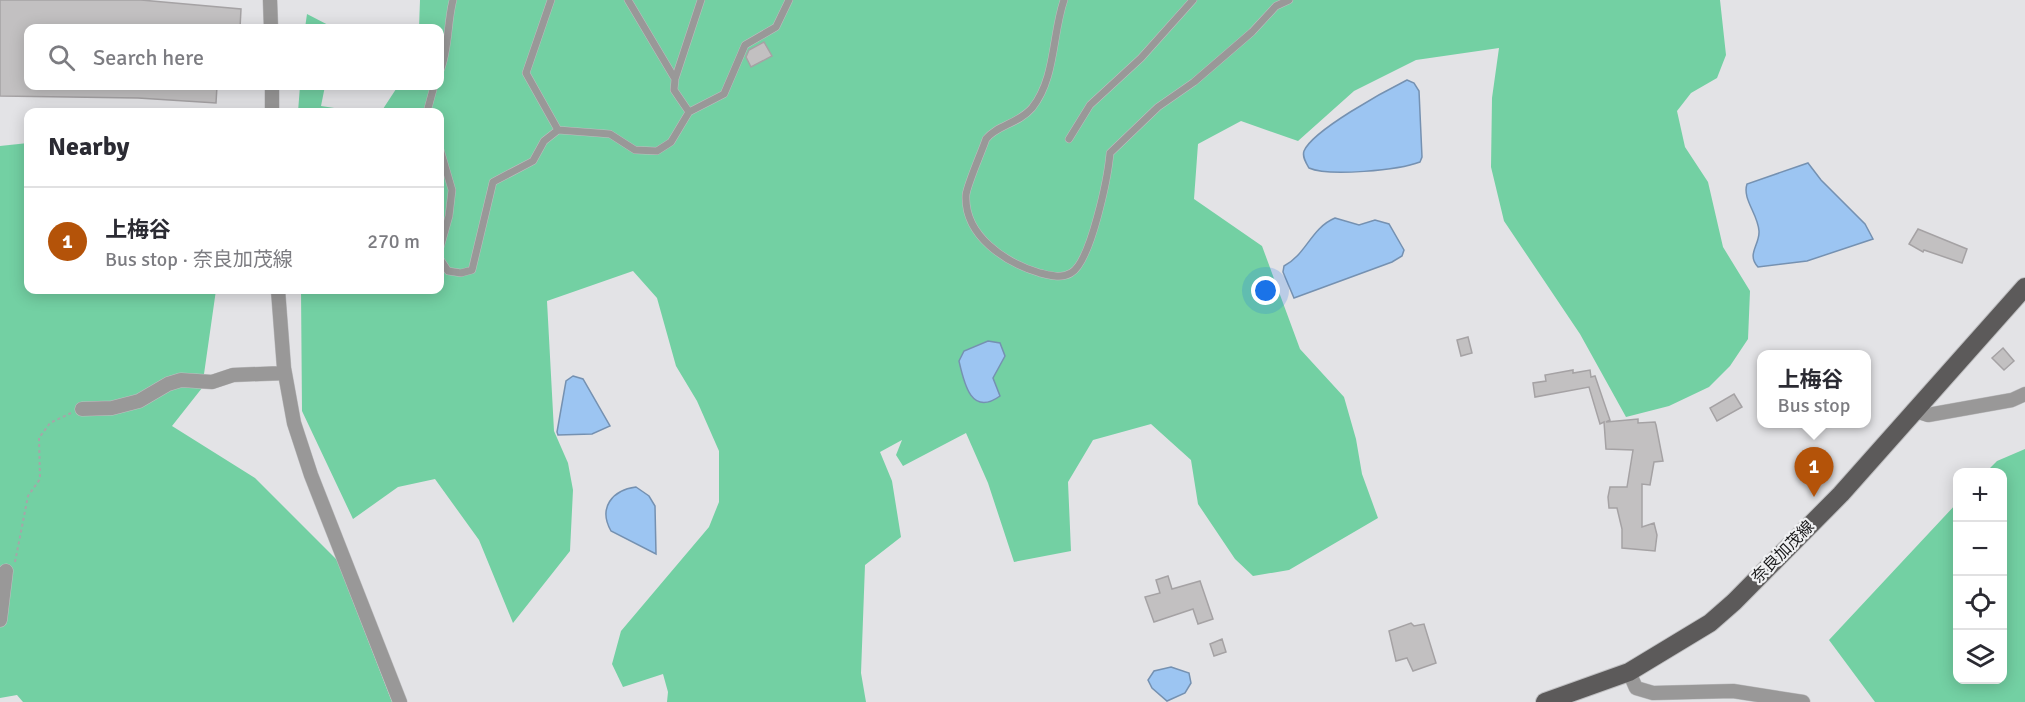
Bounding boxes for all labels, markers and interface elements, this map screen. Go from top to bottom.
search box [24,24,444,90]
icon: search [45,41,78,74]
text: Search here [93,44,204,71]
text: Nearby [48,131,129,163]
text: 上梅谷 [105,216,171,243]
text: 1 [62,229,73,254]
text: 270 m [367,229,420,254]
text: Bus stop · 奈良加茂線 [105,247,293,272]
your location [1251,276,1280,305]
popup [1757,350,1871,428]
text: 上梅谷 [1778,366,1844,393]
text: Bus stop [1778,393,1850,418]
pin: 1 [1794,448,1834,497]
map controls [1953,468,2007,684]
button: + [1953,468,2007,522]
street label: 奈良加茂線 [1748,517,1818,587]
button: − [1953,522,2007,576]
button: locate [1953,576,2007,630]
button: layers [1953,630,2007,684]

